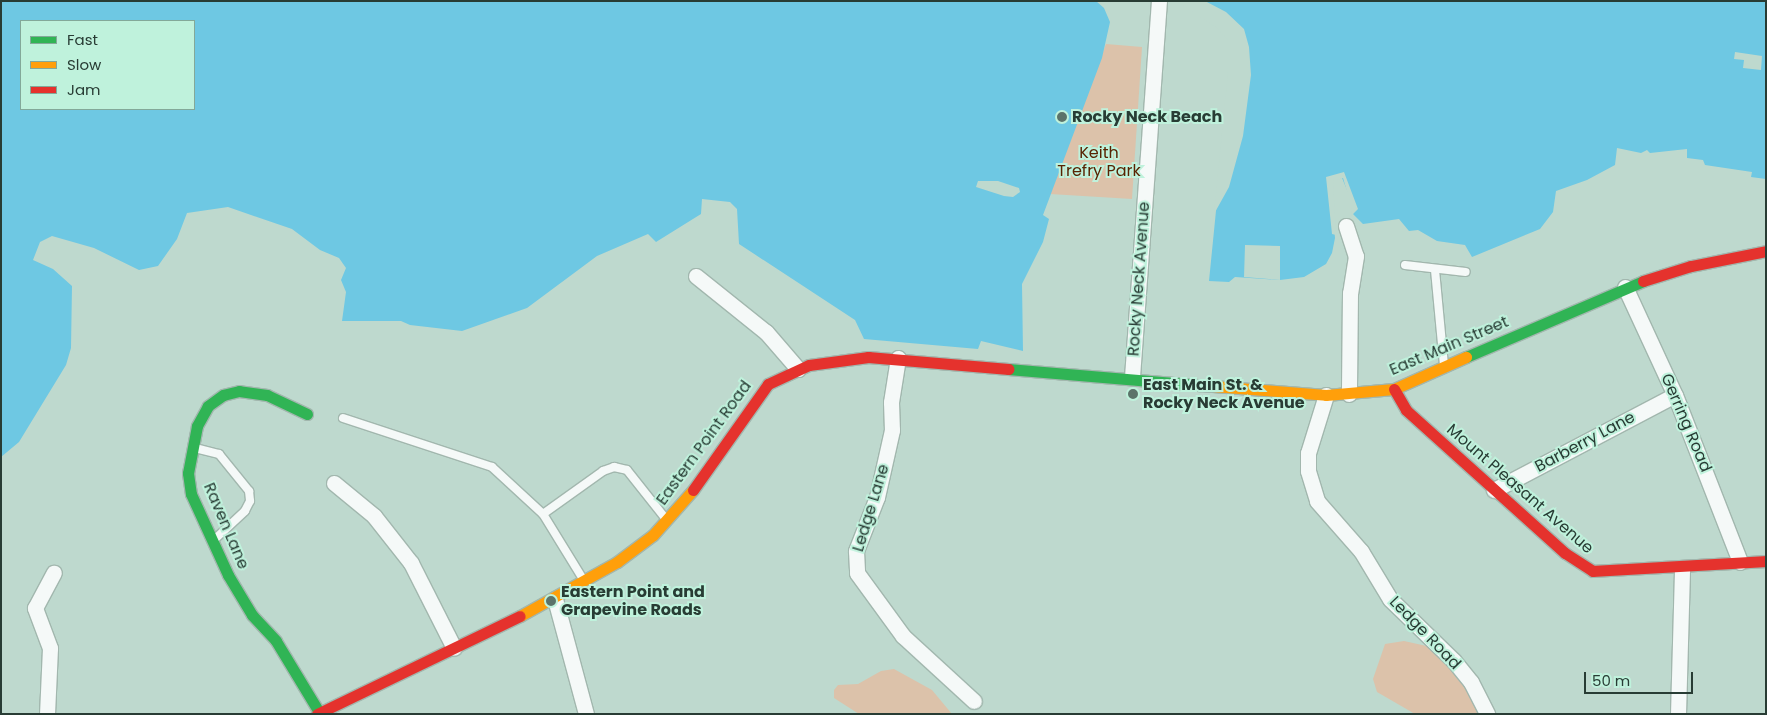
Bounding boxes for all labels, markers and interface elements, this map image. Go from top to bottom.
legend [20,20,195,110]
text: Fast [67,29,98,50]
text: Slow [67,54,101,75]
text: Jam [67,79,101,100]
place label: Rocky Neck Beach [1072,107,1222,127]
marker: Rocky Neck Beach [1056,111,1068,123]
park label: Keith Trefry Park [1057,143,1141,181]
street label: Rocky Neck Avenue [1124,201,1154,357]
street label: East Main Street [1387,312,1511,380]
street label: Gerring Road [1657,371,1715,475]
place label: East Main St. & Rocky Neck Avenue [1143,375,1305,413]
street label: Eastern Point Road [652,377,756,509]
marker: East Main St. & Rocky Neck Avenue [1127,388,1139,400]
street label: Barberry Lane [1532,408,1638,476]
street label: Mount Pleasant Avenue [1443,420,1597,558]
street label: Ledge Lane [849,462,893,554]
street label: Raven Lane [199,480,253,572]
place label: Eastern Point and Grapevine Roads [561,582,705,620]
street label: Ledge Road [1385,592,1465,674]
marker: Eastern Point and Grapevine Roads [545,595,557,607]
scale bar [1587,662,1696,694]
text: 50 m [1592,670,1630,691]

